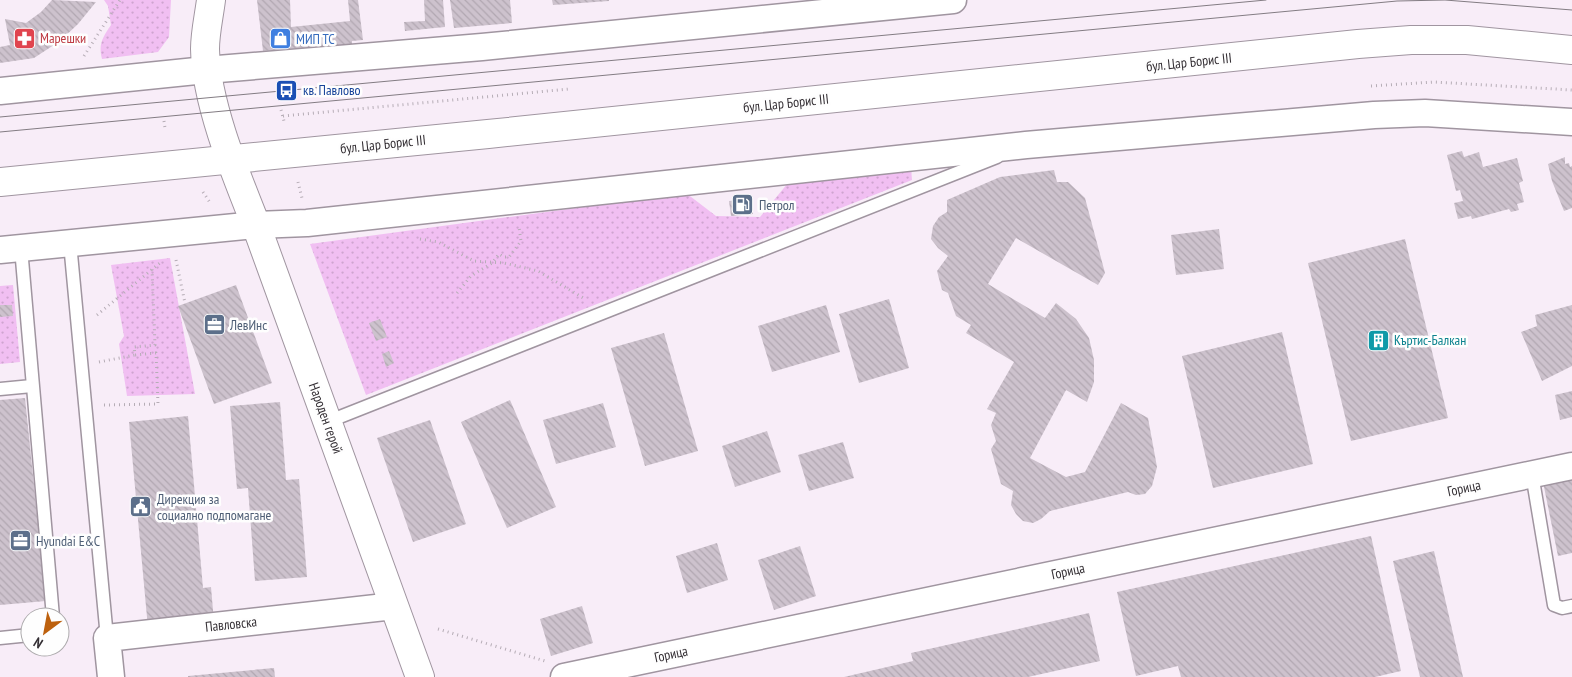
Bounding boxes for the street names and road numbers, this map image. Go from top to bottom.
street label: бул. Цар Борис III [1145,49,1233,75]
street label: бул. Цар Борис III [742,90,830,116]
street label: бул. Цар Борис III [339,131,427,157]
street label: Народен герой [305,380,347,456]
street label: Горица [1446,476,1482,500]
street label: Горица [1050,559,1086,583]
street label: Павловска [204,612,258,636]
street label: Горица [653,642,689,666]

